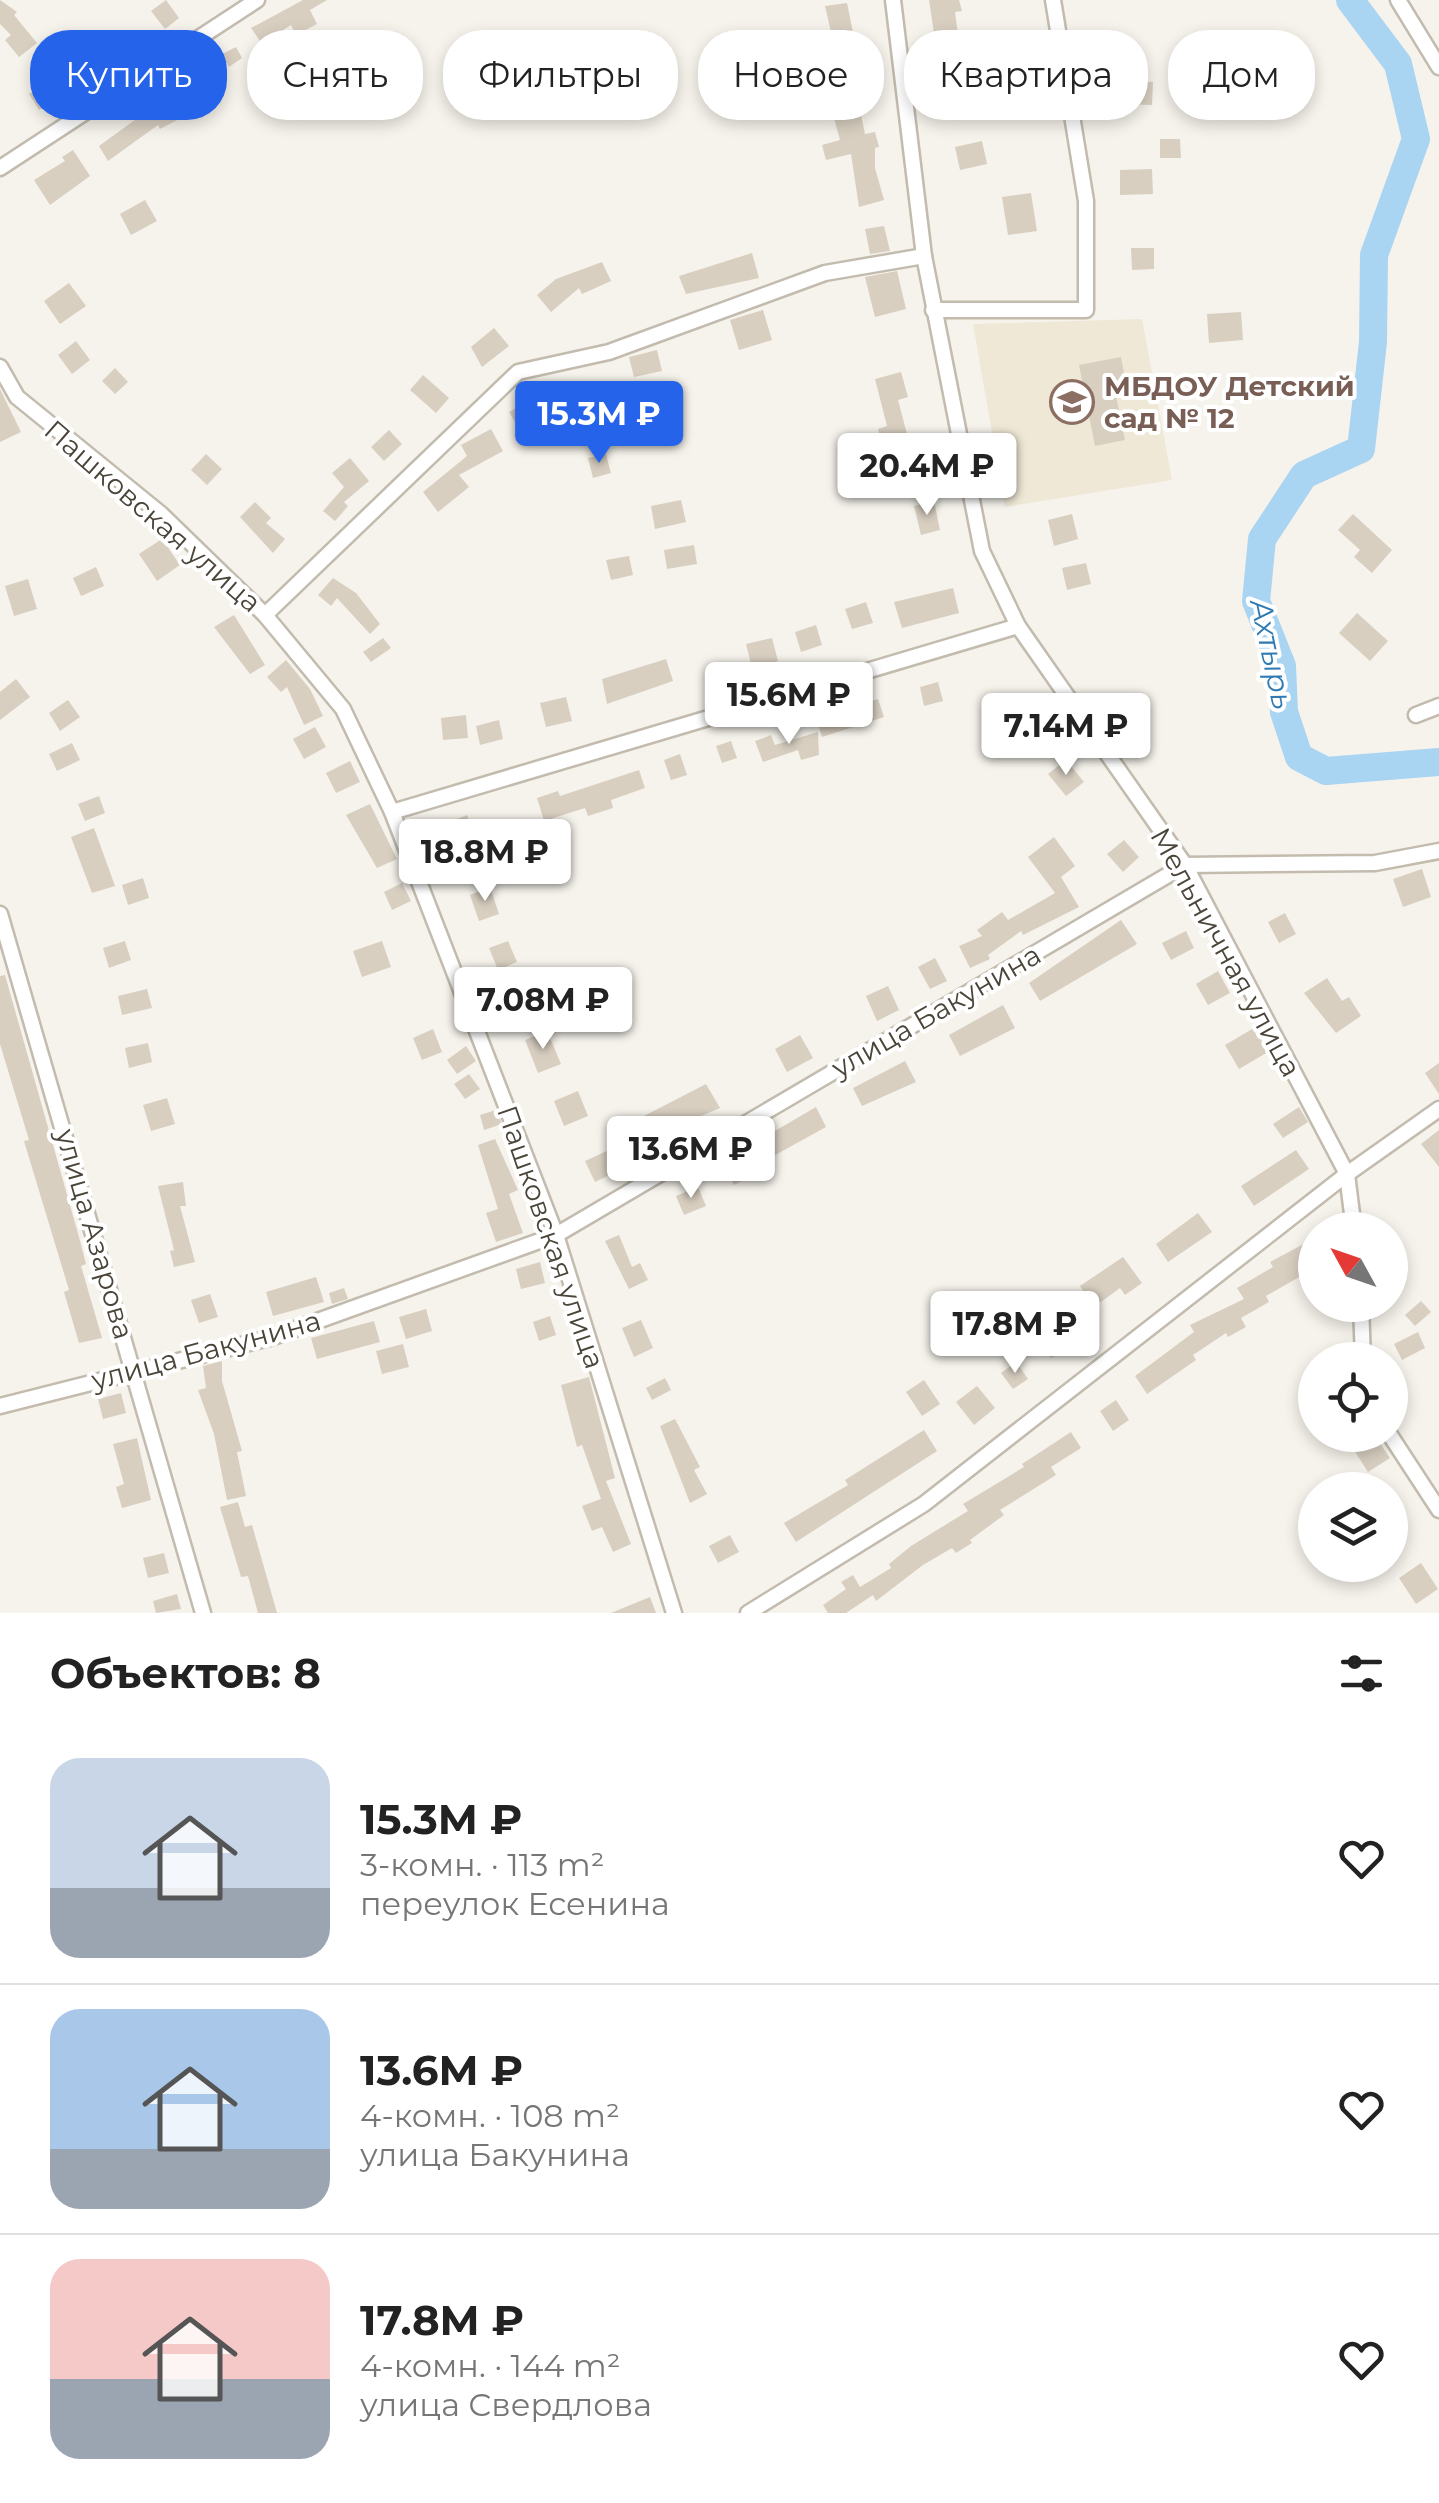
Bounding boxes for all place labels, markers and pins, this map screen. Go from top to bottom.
place label: МБДОУ Детский сад № 12 [1104,369,1355,435]
school or university icon: МБДОУ Детский сад № 12 [1049,379,1095,425]
pin: 15.3M ₽ [507,381,691,466]
pin: 20.4M ₽ [835,433,1019,518]
pin: 15.6M ₽ [697,662,881,747]
pin: 7.14M ₽ [974,693,1158,778]
pin: 18.8M ₽ [393,819,577,904]
pin: 7.08M ₽ [451,967,635,1052]
pin: 13.6M ₽ [599,1116,783,1201]
pin: 17.8M ₽ [923,1291,1107,1376]

